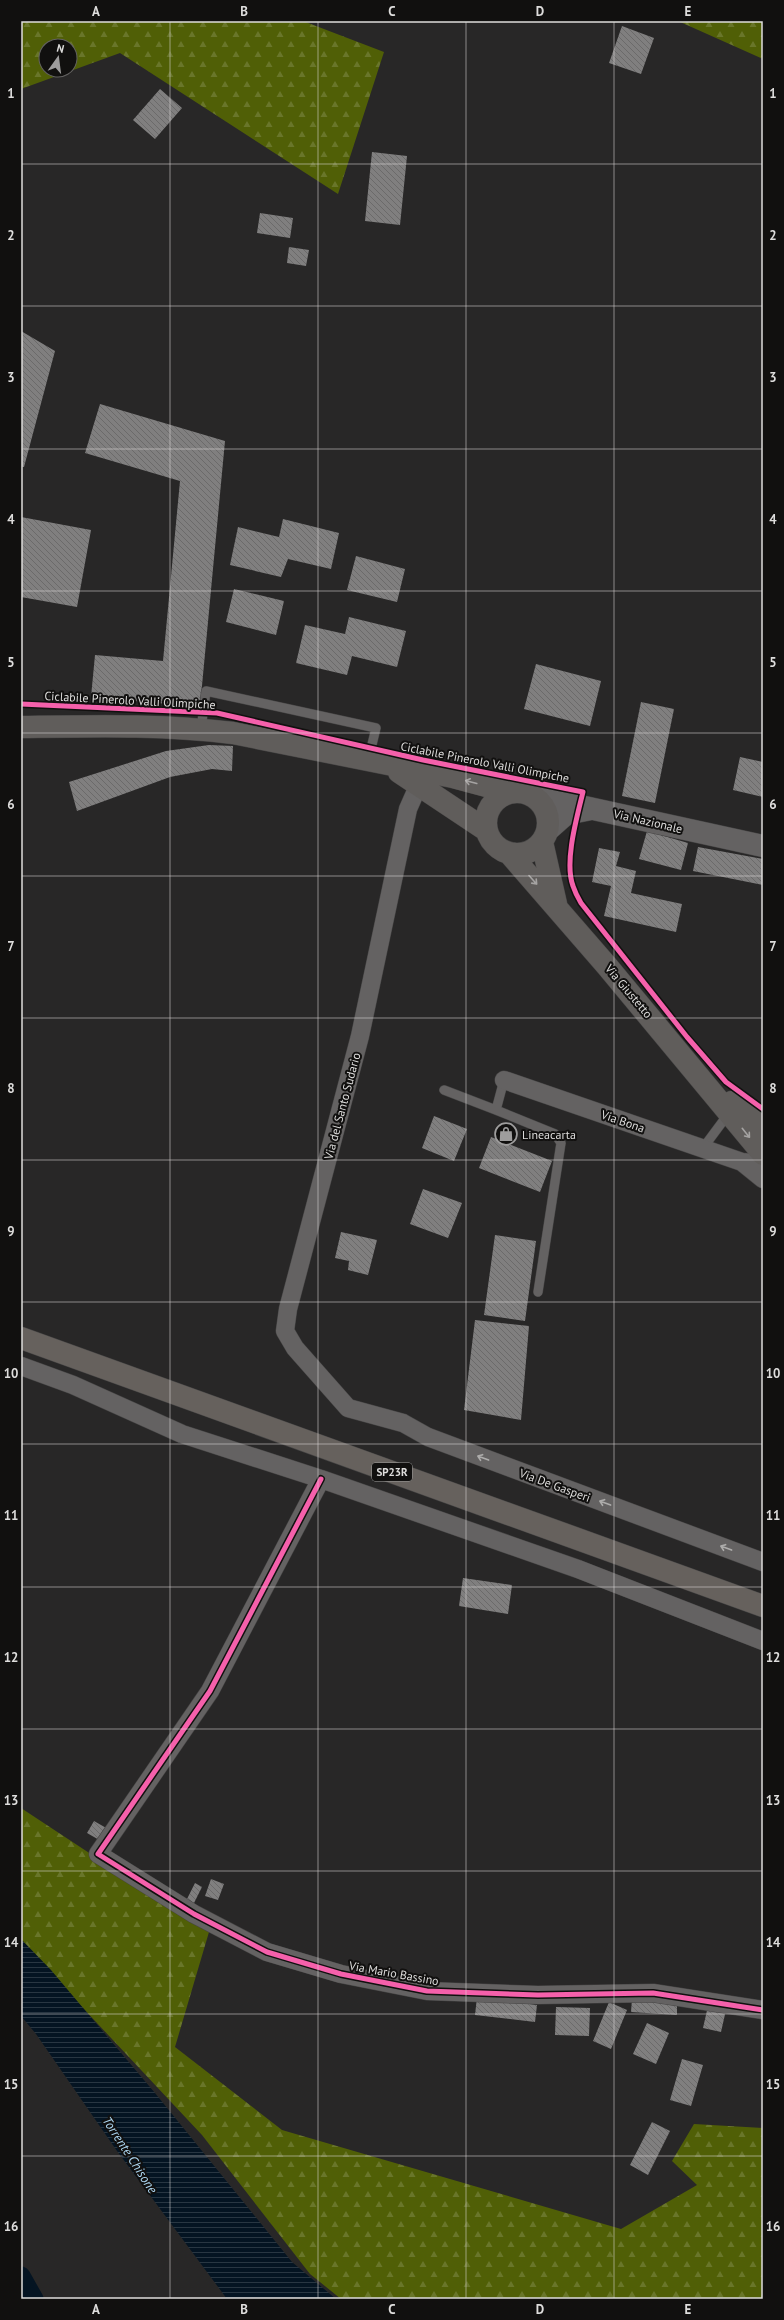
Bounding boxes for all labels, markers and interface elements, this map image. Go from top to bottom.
text: A [92,3,100,20]
text: B [240,3,248,20]
text: C [388,3,396,20]
text: D [536,3,544,20]
text: E [685,3,692,20]
north arrow [38,38,78,78]
text: N [55,41,66,56]
text: 1 [7,85,15,102]
text: 1 [769,85,777,102]
text: 2 [7,227,15,244]
text: 2 [769,227,777,244]
text: 3 [7,369,15,386]
text: 3 [769,369,777,386]
text: 4 [7,511,15,528]
text: 4 [769,511,777,528]
text: 5 [7,654,15,671]
text: 5 [769,654,777,671]
street label: Ciclabile Pinerolo Valli Olimpiche [44,688,216,712]
street label: Ciclabile Pinerolo Valli Olimpiche [399,738,571,786]
one-way arrow [465,778,478,785]
text: 6 [7,796,15,813]
text: 6 [769,796,777,813]
street label: Via Nazionale [611,806,684,836]
one-way arrow [528,875,537,885]
text: 7 [7,938,15,955]
text: 7 [769,938,777,955]
street label: Via Giustetto [601,960,656,1021]
street label: Via del Santo Sudario [320,1051,363,1162]
text: 8 [7,1080,15,1097]
text: 8 [769,1080,777,1097]
street label: Via Bona [598,1106,647,1135]
shop icon: Lineacarta [493,1121,519,1147]
place label: Lineacarta [522,1127,576,1142]
one-way arrow [742,1128,750,1139]
text: 9 [7,1223,15,1240]
text: 9 [769,1223,777,1240]
text: 10 [4,1365,18,1382]
text: 10 [766,1365,780,1382]
one-way arrow [477,1453,489,1461]
road number: SP23R [372,1463,412,1481]
street label: Via De Gasperi [516,1465,593,1505]
one-way arrow [598,1499,611,1506]
text: 11 [4,1507,18,1524]
text: 11 [766,1507,780,1524]
one-way arrow [721,1544,733,1552]
text: 12 [4,1649,18,1666]
text: 12 [766,1649,780,1666]
text: 13 [4,1792,18,1809]
text: 13 [766,1792,780,1809]
text: 14 [4,1934,19,1951]
text: 14 [766,1934,781,1951]
street label: Via Mario Bassino [347,1958,440,1988]
text: 15 [4,2076,18,2093]
text: 15 [766,2076,780,2093]
water label: Torrente Chisone [99,2113,161,2197]
text: 16 [4,2218,18,2235]
text: 16 [766,2218,780,2235]
text: A [92,2301,100,2318]
text: B [240,2301,248,2318]
text: C [388,2301,396,2318]
text: D [536,2301,544,2318]
text: E [685,2301,692,2318]

